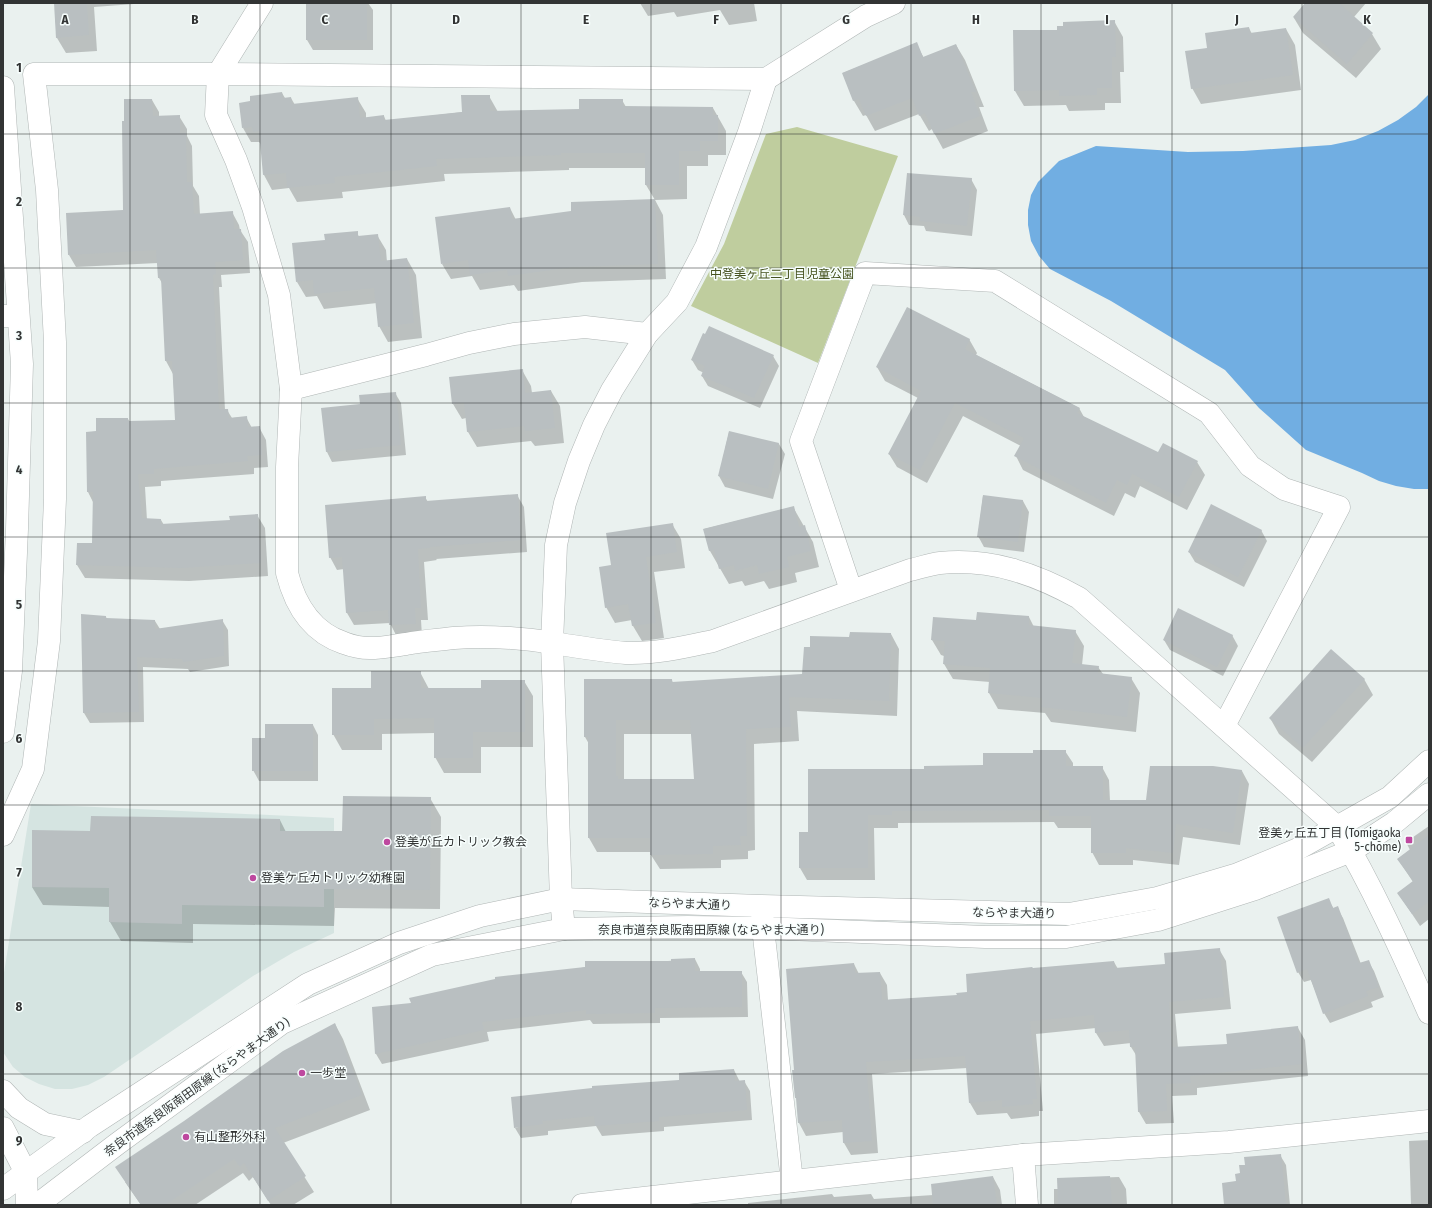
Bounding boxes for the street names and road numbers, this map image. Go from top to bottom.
street label: ならやま大通り [648,896,732,912]
street label: ならやま大通り [972,905,1056,921]
street label: 奈良市道奈良阪南田原線 (ならやま大通り) [598,923,824,937]
street label: 奈良市道奈良阪南田原線 (ならやま大通り) [102,1015,293,1159]

